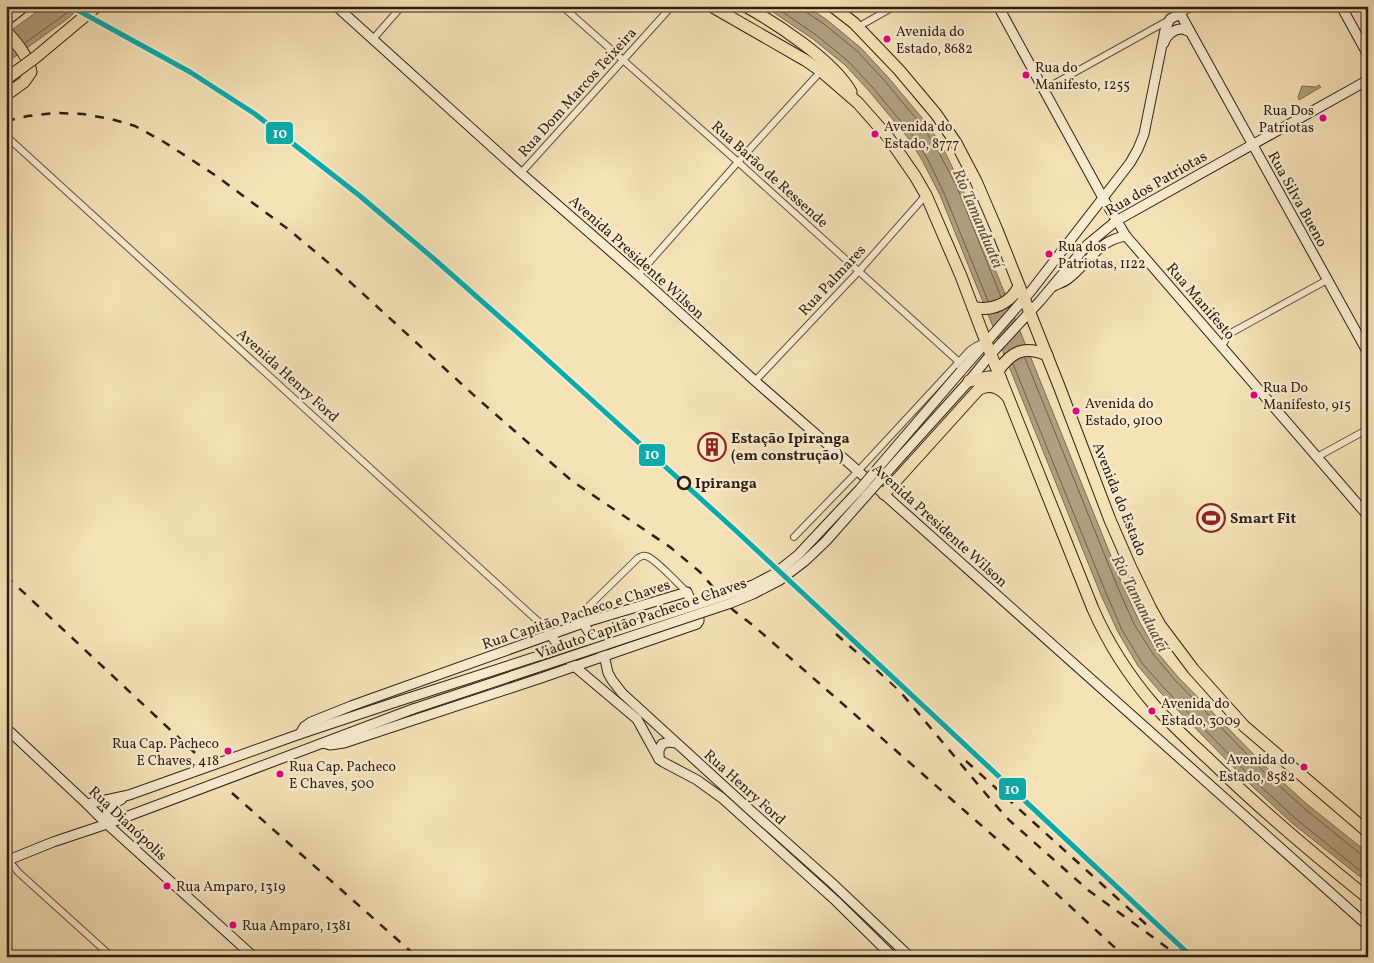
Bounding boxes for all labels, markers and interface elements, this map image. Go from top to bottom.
place label: Avenida do Estado, 8682 [896,23,973,59]
street label: Rua Dom Marcos Teixeira [514,24,642,162]
marker: Avenida do Estado, 8682 [882,34,892,44]
place label: Rua do Manifesto, 1255 [1035,59,1130,95]
marker: Rua do Manifesto, 1255 [1021,70,1031,80]
place label: Rua Dos Patriotas [1259,102,1314,138]
marker: Rua Dos Patriotas [1318,113,1328,123]
street label: Rua Barão de Ressende [706,117,832,233]
place label: Avenida do Estado, 8777 [884,118,960,154]
line badge: 10 [265,121,294,145]
text: 10 [273,125,287,144]
marker: Avenida do Estado, 8777 [870,129,880,139]
street label: Rua dos Patriotas [1102,147,1211,222]
street label: Rua Silva Bueno [1262,148,1332,251]
water label: Rio Tamanduateí [946,166,1009,274]
street label: Avenida Presidente Wilson [563,191,709,325]
place label: Rua dos Patriotas, 1122 [1058,238,1146,274]
street label: Rua Palmares [795,241,872,321]
marker: Rua dos Patriotas, 1122 [1044,249,1054,259]
street label: Rua Manifesto [1160,259,1239,345]
street label: Avenida Henry Ford [231,324,343,428]
place label: Rua Do Manifesto, 915 [1263,379,1351,415]
marker: Rua Do Manifesto, 915 [1249,390,1259,400]
place label: Avenida do Estado, 9100 [1085,395,1163,431]
marker: Avenida do Estado, 9100 [1071,406,1081,416]
place label: Estação Ipiranga (em construção) [731,429,850,467]
building icon: Estação Ipiranga (em construção) [697,432,727,462]
street label: Avenida do Estado [1086,440,1151,560]
line badge: 10 [638,443,666,467]
text: 10 [645,446,659,465]
street label: Avenida Presidente Wilson [866,459,1012,593]
place label: Ipiranga [695,474,757,495]
marker: Ipiranga [677,476,691,490]
sports icon: Smart Fit [1196,503,1226,533]
place label: Smart Fit [1230,509,1296,530]
water label: Rio Tamanduateí [1105,552,1174,658]
street label: Viaduto Capitão Pacheco e Chaves [533,573,750,665]
street label: Rua Capitão Pacheco e Chaves [480,575,673,656]
place label: Avenida do Estado, 3009 [1161,695,1240,731]
marker: Avenida do Estado, 3009 [1147,706,1157,716]
place label: Rua Cap. Pacheco E Chaves, 418 [112,735,219,771]
marker: Rua Cap. Pacheco E Chaves, 418 [223,746,233,756]
street label: Rua Henry Ford [698,746,790,831]
place label: Avenida do Estado, 8582 [1219,751,1295,787]
place label: Rua Cap. Pacheco E Chaves, 500 [289,758,396,794]
marker: Avenida do Estado, 8582 [1299,762,1309,772]
marker: Rua Cap. Pacheco E Chaves, 500 [275,769,285,779]
line badge: 10 [998,777,1027,801]
text: 10 [1005,781,1019,800]
street label: Rua Dianópolis [83,782,171,866]
place label: Rua Amparo, 1319 [176,878,285,897]
marker: Rua Amparo, 1319 [162,881,172,891]
place label: Rua Amparo, 1381 [242,917,351,936]
marker: Rua Amparo, 1381 [228,920,238,930]

